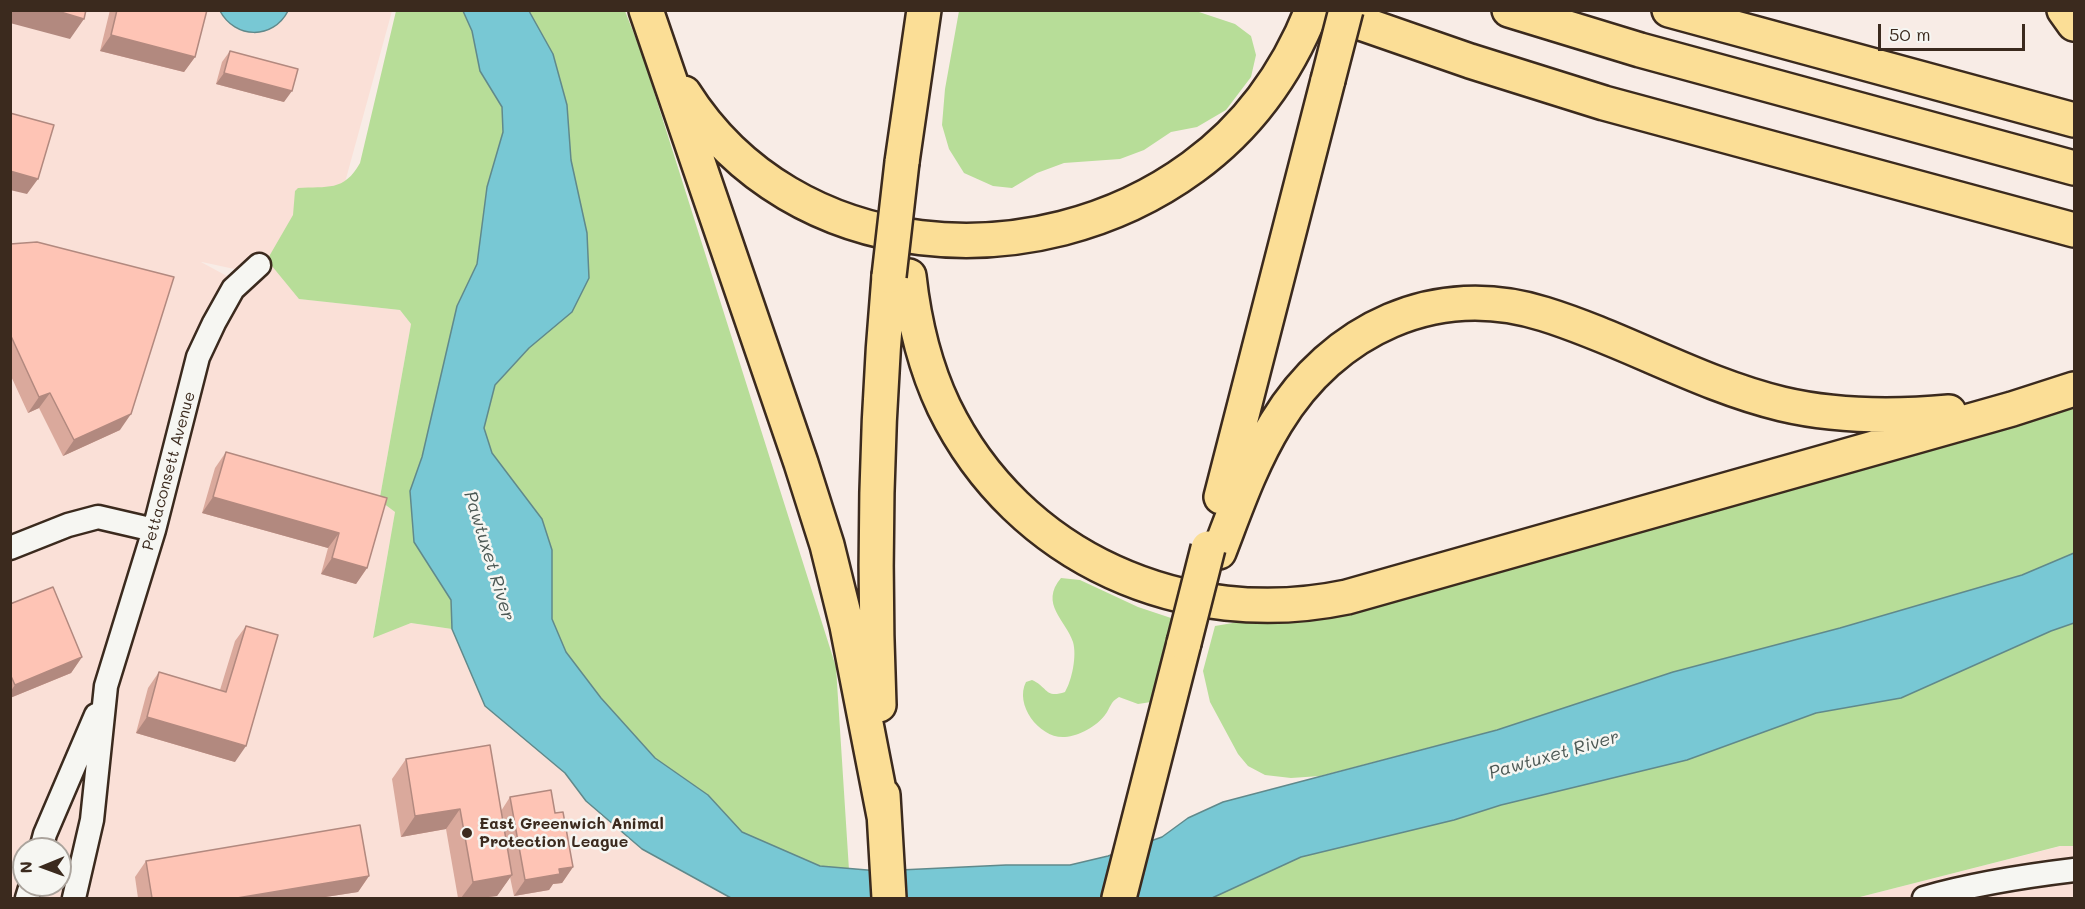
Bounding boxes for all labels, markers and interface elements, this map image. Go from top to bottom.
scale bar [1881,12,2028,50]
text: 50 m [1889,22,1931,46]
street label: Pettaconsett Avenue [139,389,199,553]
water label: Pawtuxet River [459,488,519,624]
water label: Pawtuxet River [1486,726,1622,784]
place label: East Greenwich Animal Protection League [479,814,664,852]
marker: East Greenwich Animal Protection League [460,826,474,840]
north arrow [12,837,72,897]
text: N [15,861,36,874]

